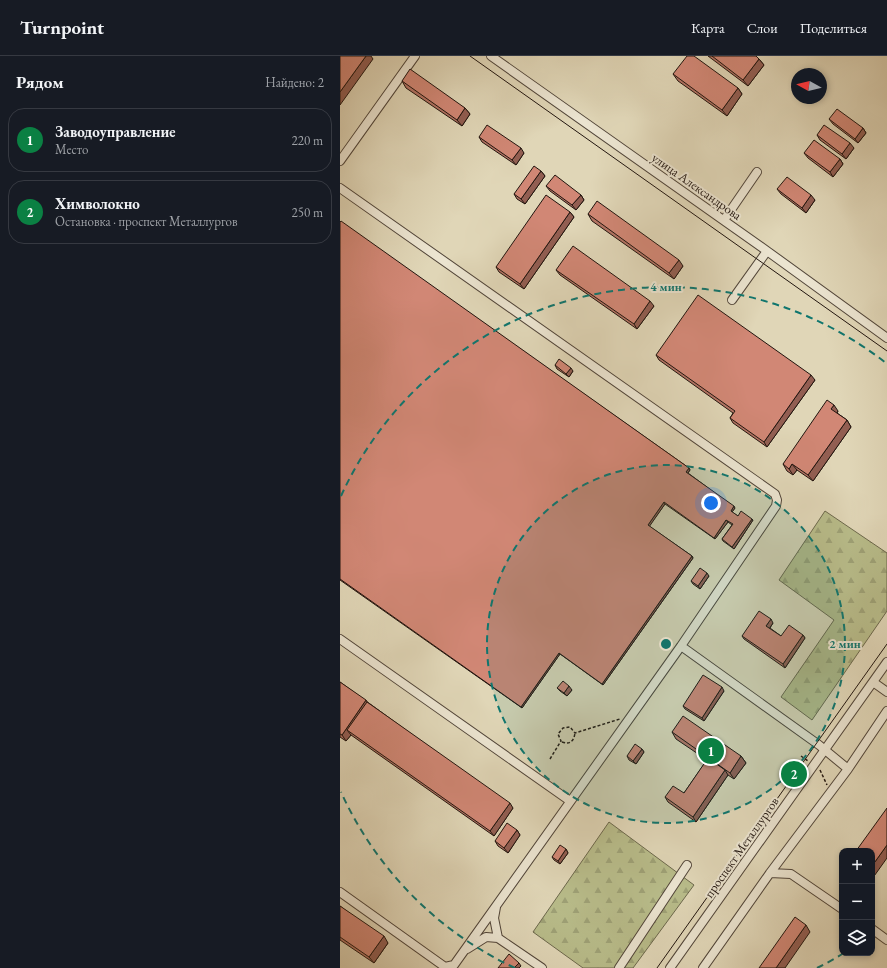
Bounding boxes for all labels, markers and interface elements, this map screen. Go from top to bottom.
text: Turnpoint [20,15,104,40]
text: Карта [691,19,725,37]
text: Слои [747,19,778,37]
text: Поделиться [800,19,867,37]
north arrow [791,68,827,104]
text: Рядом [16,71,64,93]
text: Найдено: 2 [265,74,324,91]
text: Заводоуправление [55,122,175,141]
text: 1 [27,132,33,149]
text: 220 m [292,132,323,149]
text: Место [55,141,88,158]
street label: улица Александрова [648,149,746,224]
text: Химволокно [55,194,140,213]
text: 2 [27,204,33,221]
text: 250 m [292,204,323,221]
text: Остановка · проспект Металлургов [55,213,238,230]
text: 4 мин [650,279,682,295]
your location [701,493,721,513]
text: 2 мин [829,636,861,652]
centre of rings [659,637,673,651]
pin: 1 [698,736,724,766]
pin: 2 [781,759,807,789]
street label: проспект Металлургов [700,793,783,901]
map controls [839,848,875,956]
button: + [839,848,875,884]
button: − [839,884,875,920]
button: layers [839,920,875,956]

